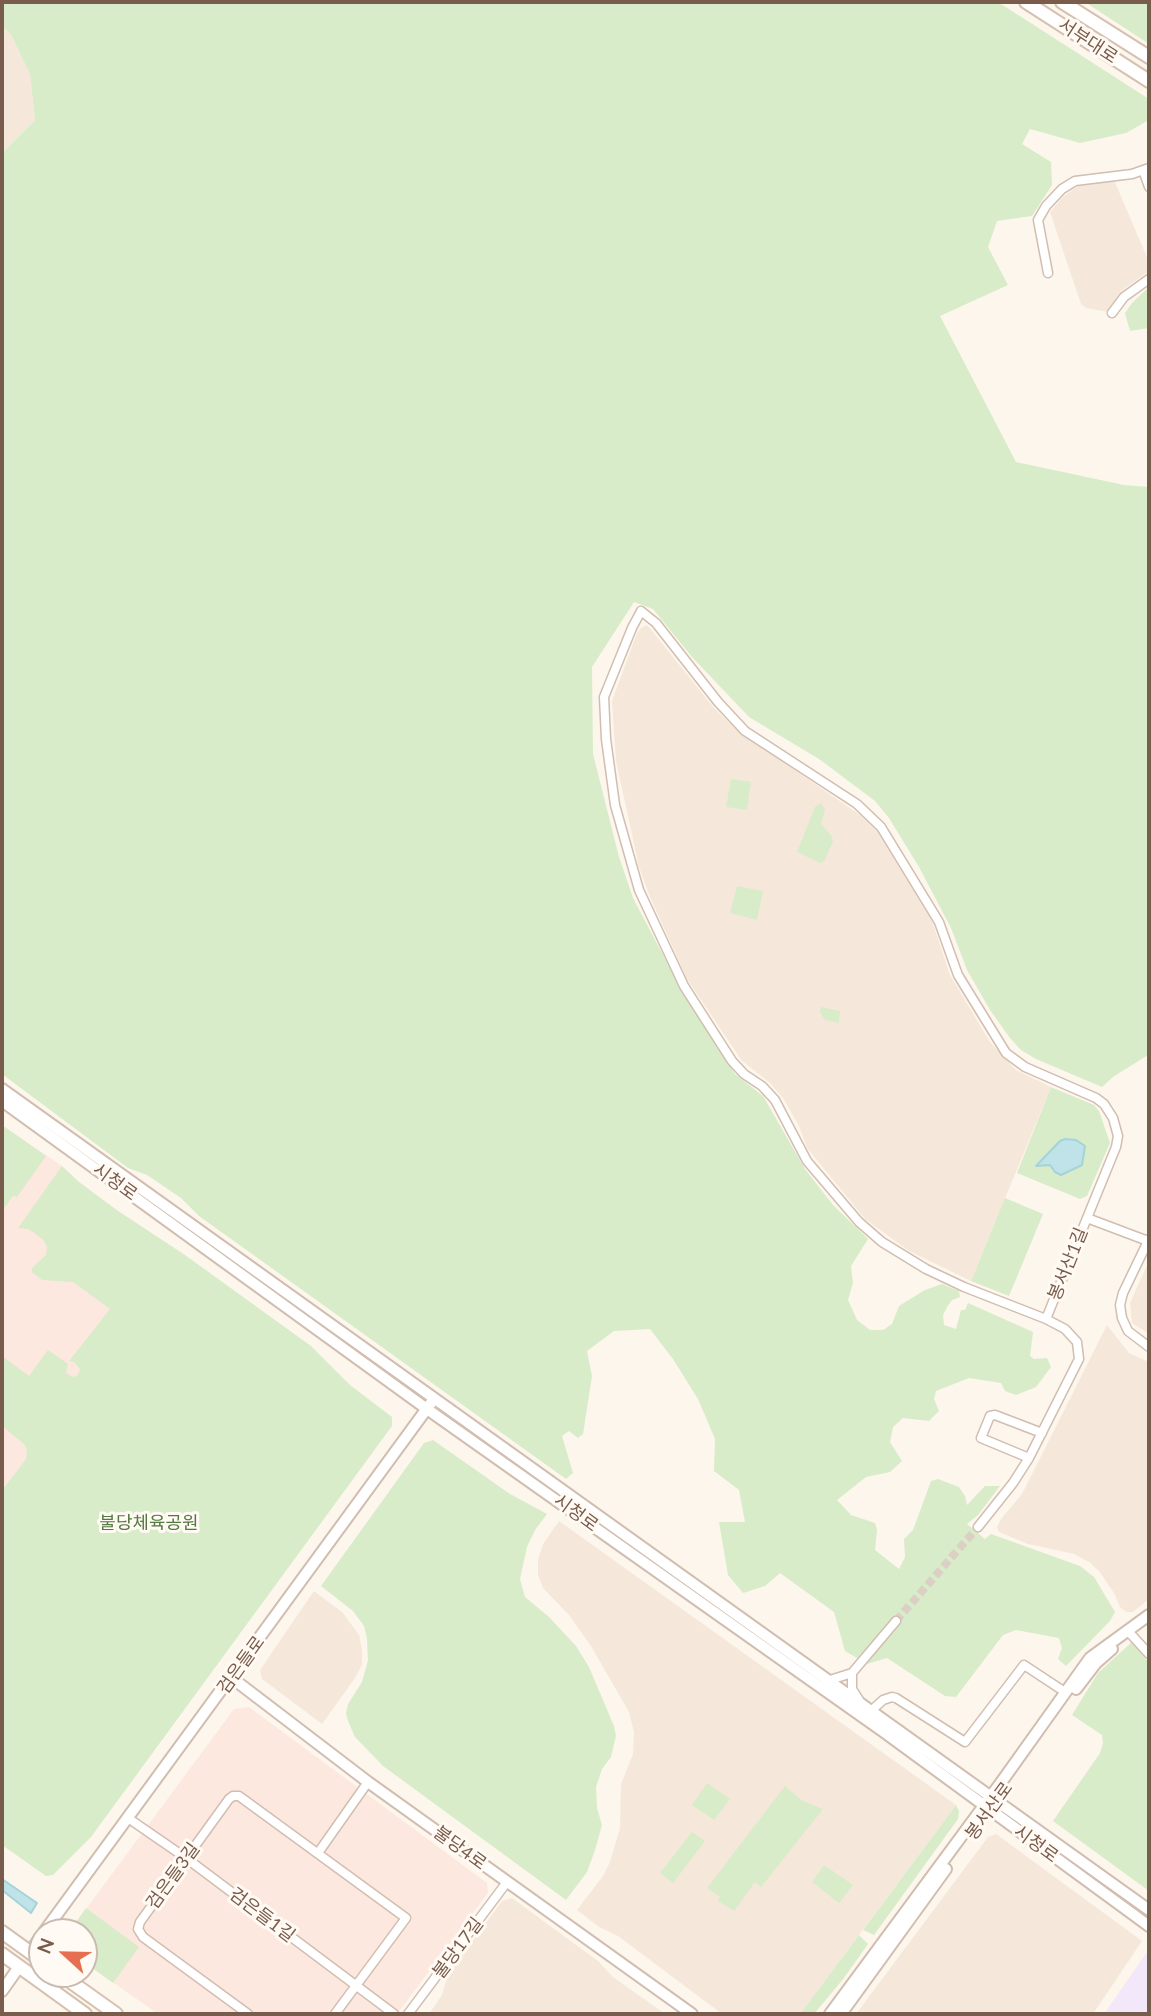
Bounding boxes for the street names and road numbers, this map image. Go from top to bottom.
street label: 서부대로 [1054,14,1122,68]
street label: 시청로 [89,1159,141,1205]
street label: 봉서산1길 [1044,1224,1092,1304]
street label: 시청로 [550,1490,602,1536]
street label: 검은들로 [213,1632,269,1698]
street label: 봉서산로 [961,1778,1017,1844]
street label: 시청로 [1010,1821,1062,1867]
street label: 불당4로 [429,1822,491,1874]
street label: 검은들3길 [142,1839,204,1913]
street label: 검은들1길 [225,1883,299,1947]
street label: 불당17길 [428,1913,488,1983]

